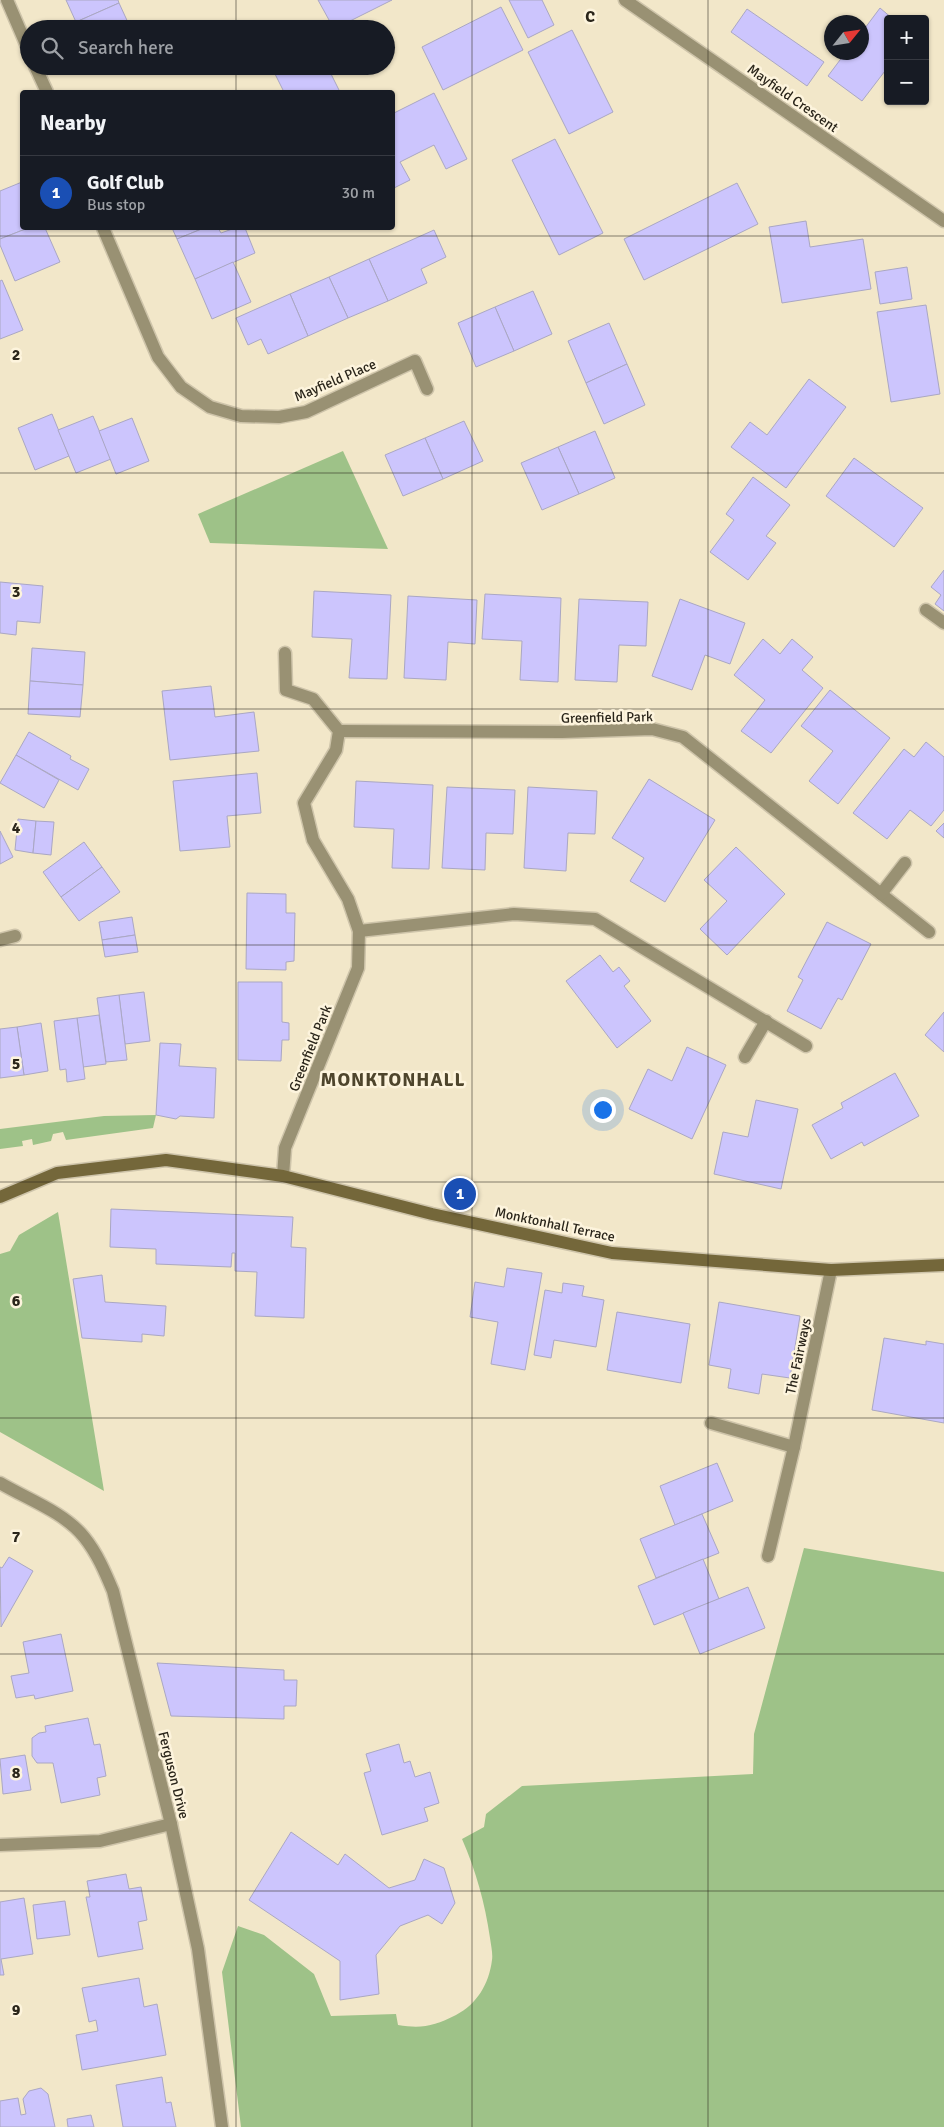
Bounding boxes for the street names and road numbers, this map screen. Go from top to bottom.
street label: Mayfield Crescent [744,61,842,136]
street label: Mayfield Place [292,356,379,405]
street label: Greenfield Park [561,708,653,727]
street label: Greenfield Park [285,1002,336,1094]
street label: Monktonhall Terrace [493,1203,616,1246]
street label: The Fairways [782,1316,815,1396]
street label: Ferguson Drive [154,1730,193,1821]

